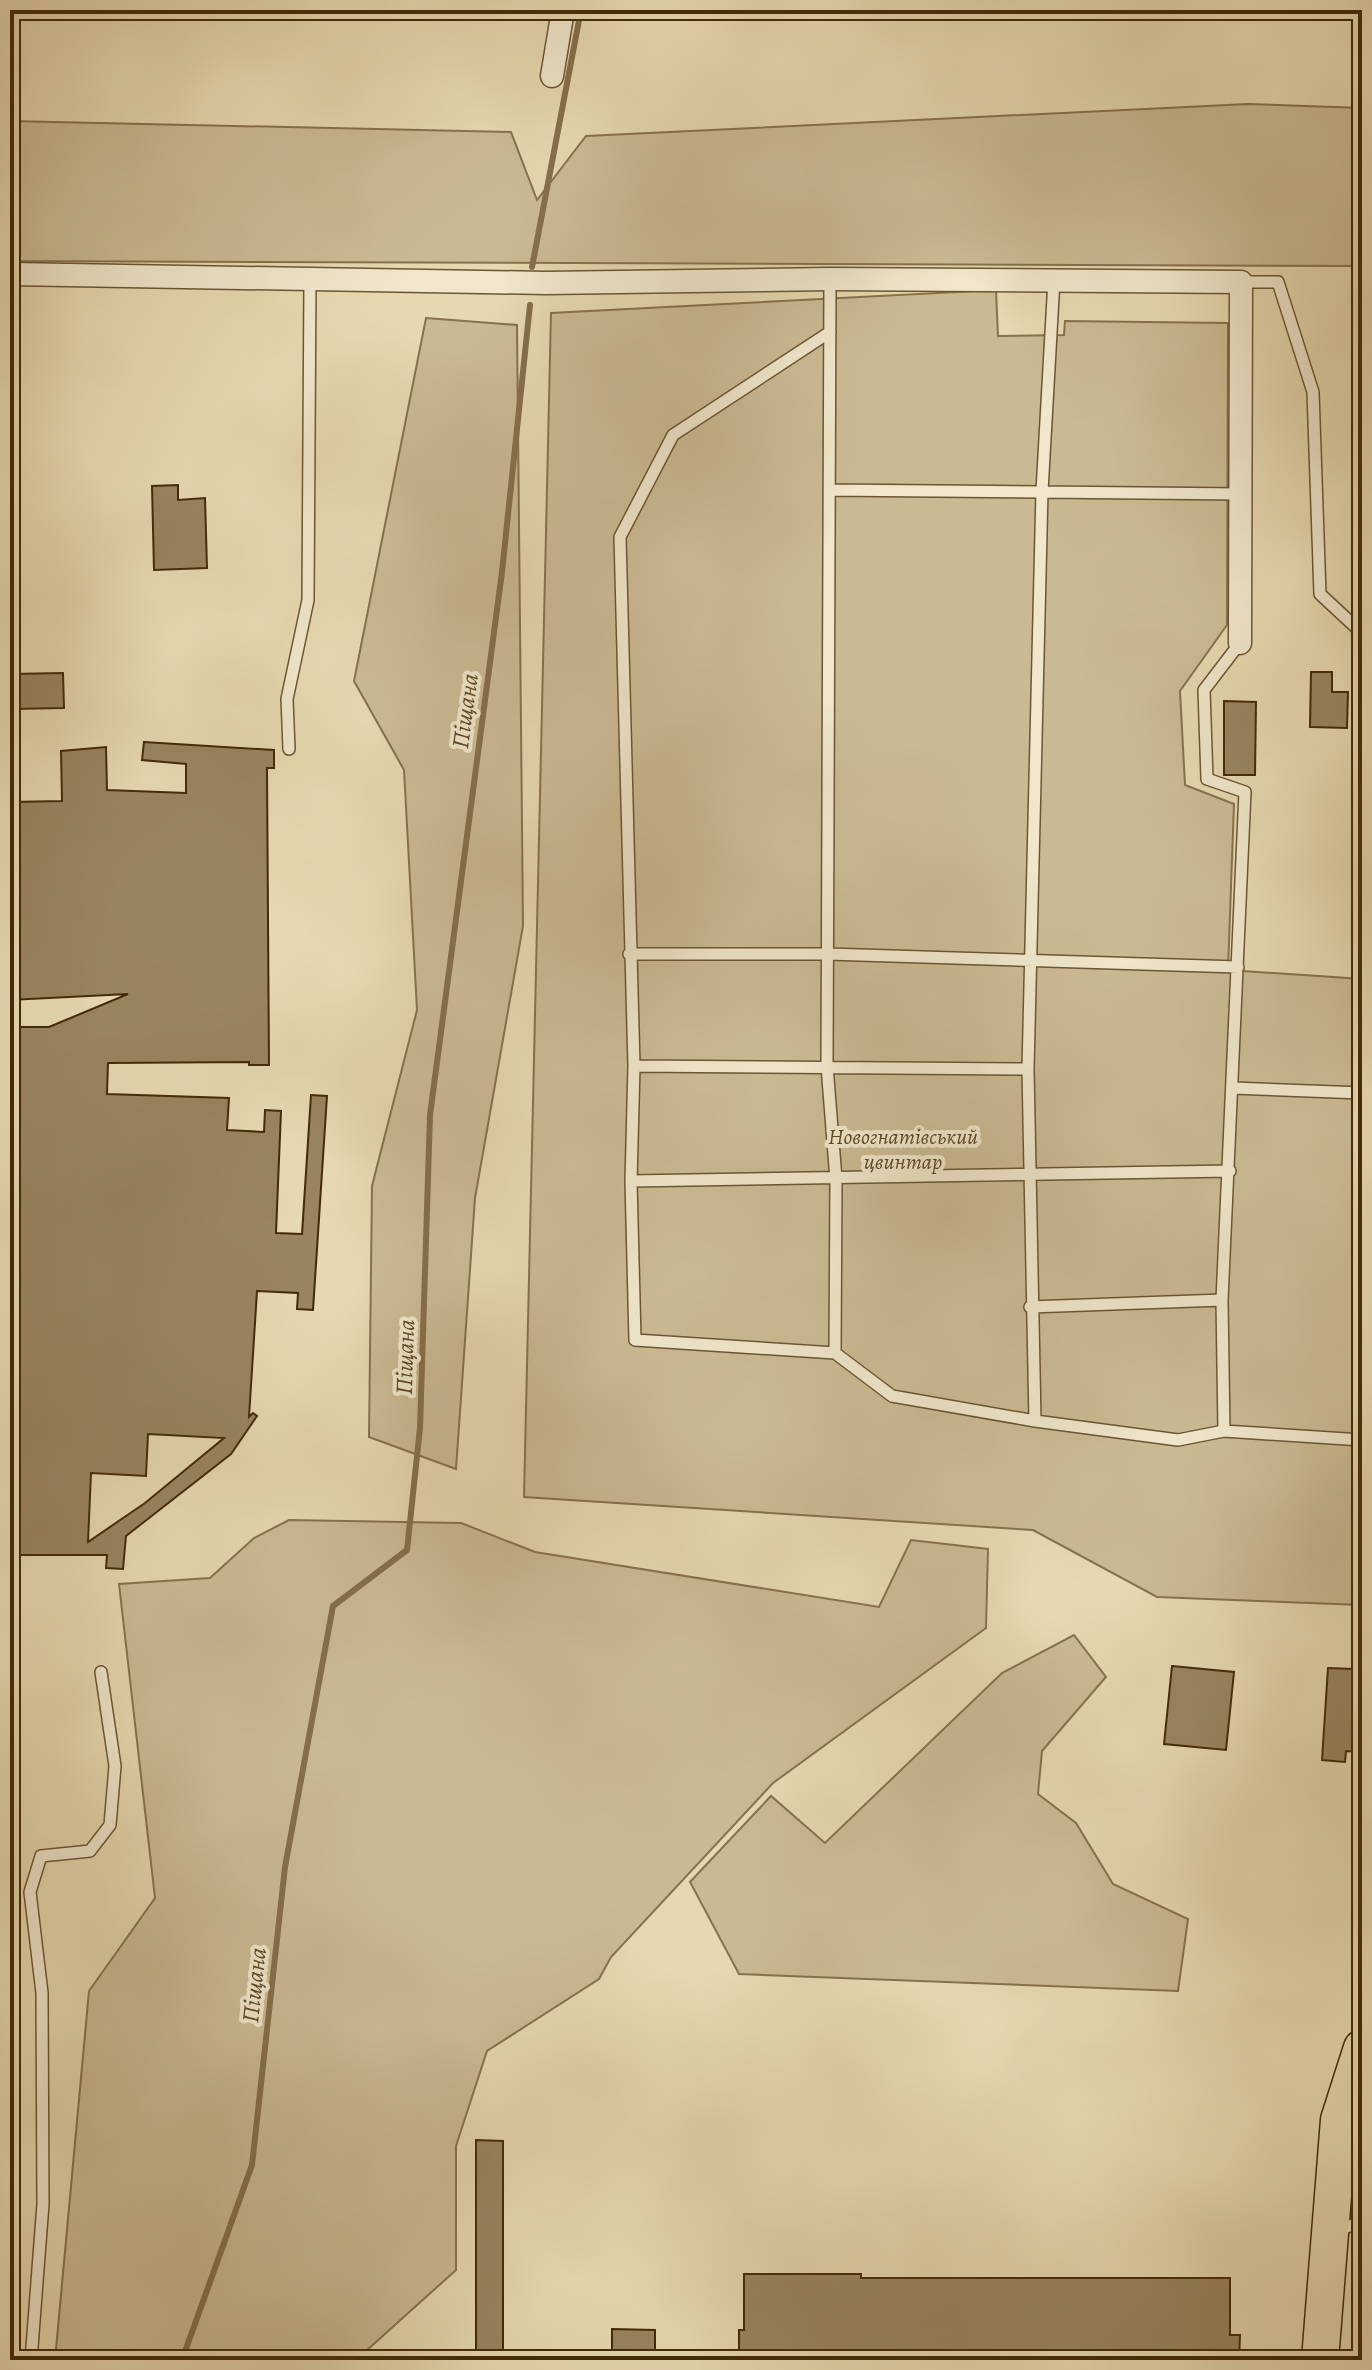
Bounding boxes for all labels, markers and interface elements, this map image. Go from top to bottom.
water label: Піщана [444,671,486,751]
park label: Новогнатівський цвинтар [828,1122,978,1177]
water label: Піщана [388,1319,422,1395]
water label: Піщана [234,1946,274,2024]

